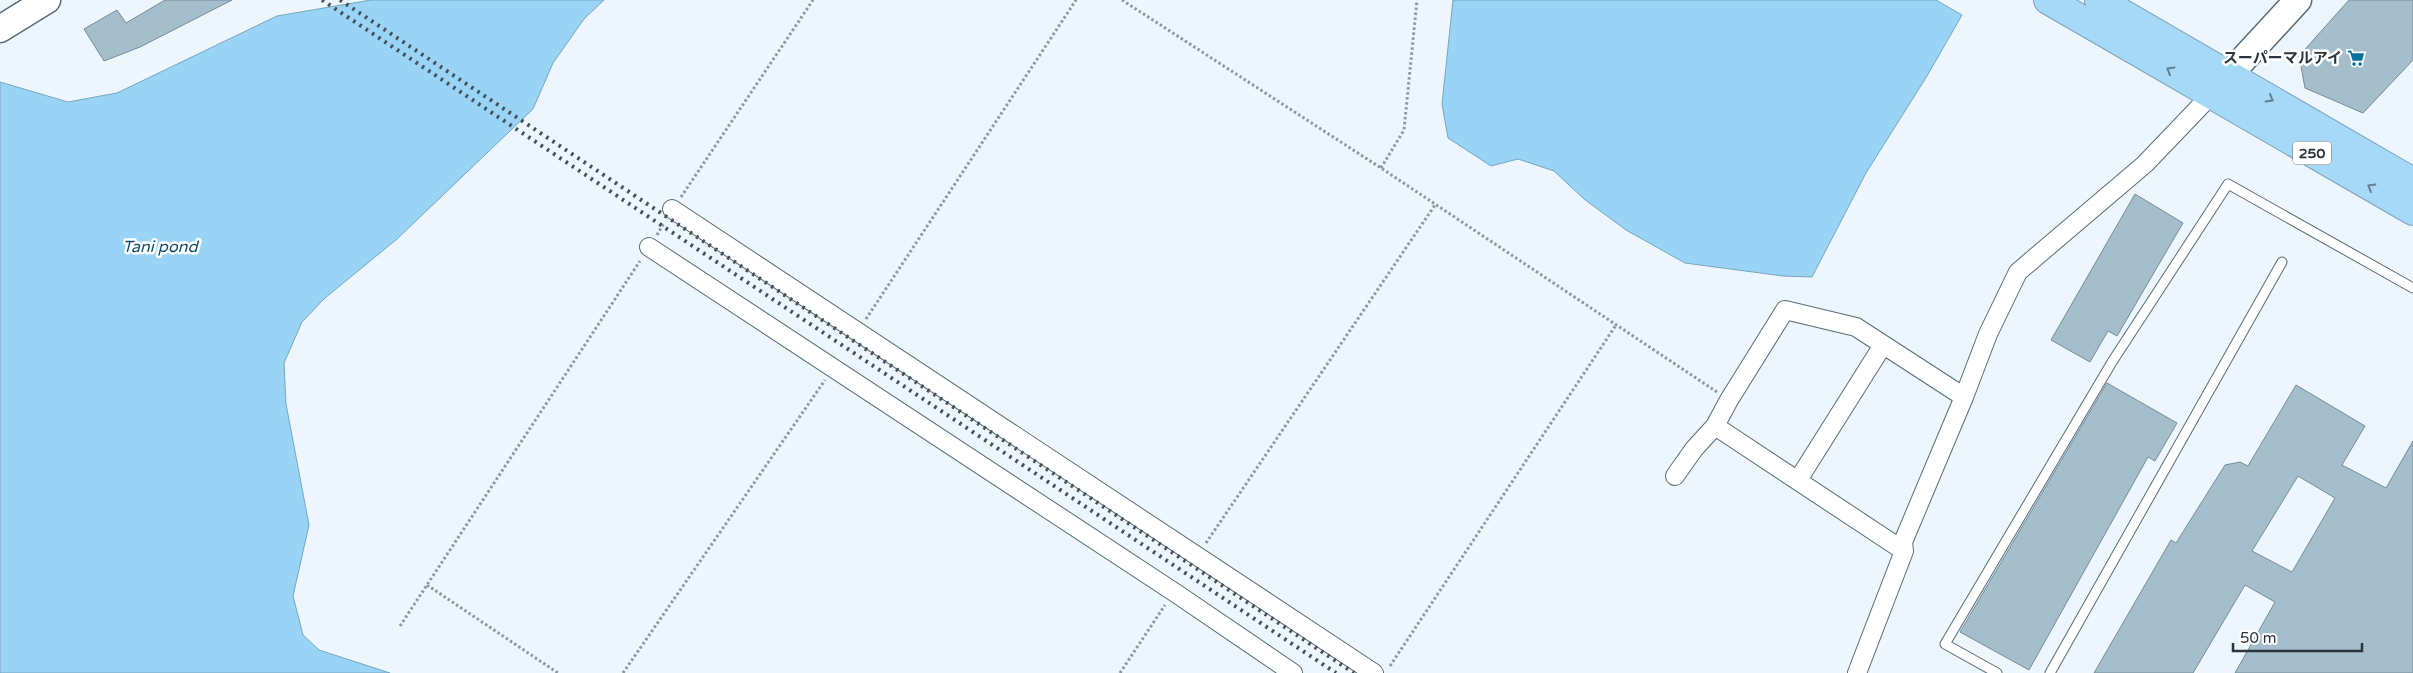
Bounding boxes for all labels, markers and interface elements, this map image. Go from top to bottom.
supermarket icon: スーパーマルアイ [2346,48,2366,68]
place label: スーパーマルアイ [2223,49,2342,67]
one-way arrow [2166,66,2175,76]
one-way arrow [2265,92,2274,102]
road number: 250 [2293,142,2331,164]
one-way arrow [2367,183,2376,193]
water label: Tani pond [122,237,199,257]
scale bar [2233,620,2362,652]
text: 50 m [2240,629,2277,647]

